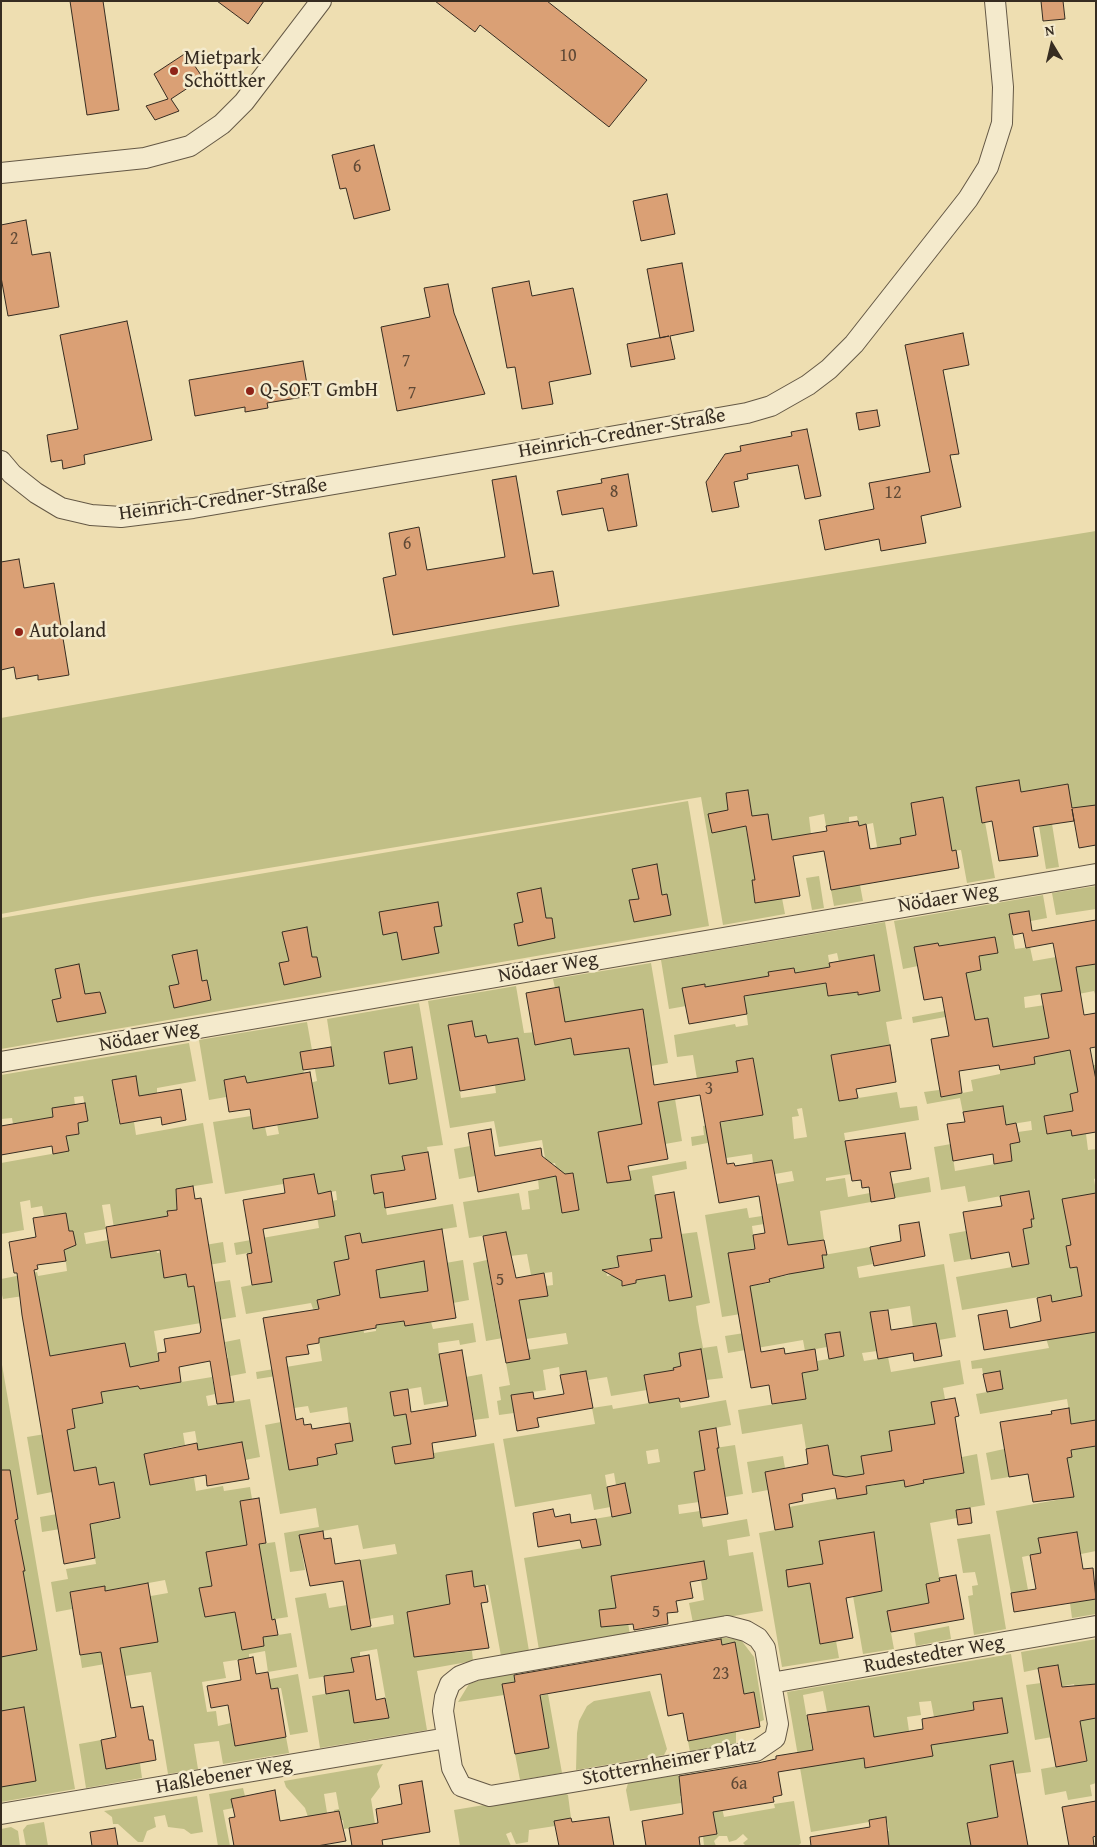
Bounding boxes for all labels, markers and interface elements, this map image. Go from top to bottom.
north arrow [1027,20,1077,70]
text: N [1043,20,1056,41]
house number: 10 [559,45,577,67]
place label: Mietpark Schöttker [184,47,265,94]
marker: Mietpark Schöttker [168,65,180,77]
house number: 6 [353,156,361,178]
house number: 2 [10,228,18,250]
house number: 7 [402,350,410,372]
place label: Q-SOFT GmbH [260,379,378,403]
house number: 7 [408,382,416,404]
marker: Q-SOFT GmbH [244,385,256,397]
street label: Heinrich-Credner-Straße [516,404,728,464]
street label: Heinrich-Credner-Straße [117,474,329,526]
house number: 8 [610,481,618,503]
house number: 12 [884,482,902,504]
house number: 6 [403,533,411,555]
place label: Autoland [29,620,106,644]
marker: Autoland [13,626,25,638]
street label: Nödaer Weg [896,879,1000,919]
street label: Nödaer Weg [496,947,600,989]
street label: Nödaer Weg [97,1016,201,1058]
house number: 3 [705,1078,713,1100]
house number: 5 [496,1269,504,1291]
house number: 5 [652,1601,660,1623]
street label: Rudestedter Weg [862,1631,1006,1679]
house number: 23 [712,1663,730,1685]
street label: Stotternheimer Platz [580,1734,758,1792]
street label: Haßlebener Weg [154,1752,294,1800]
house number: 6a [730,1773,748,1795]

